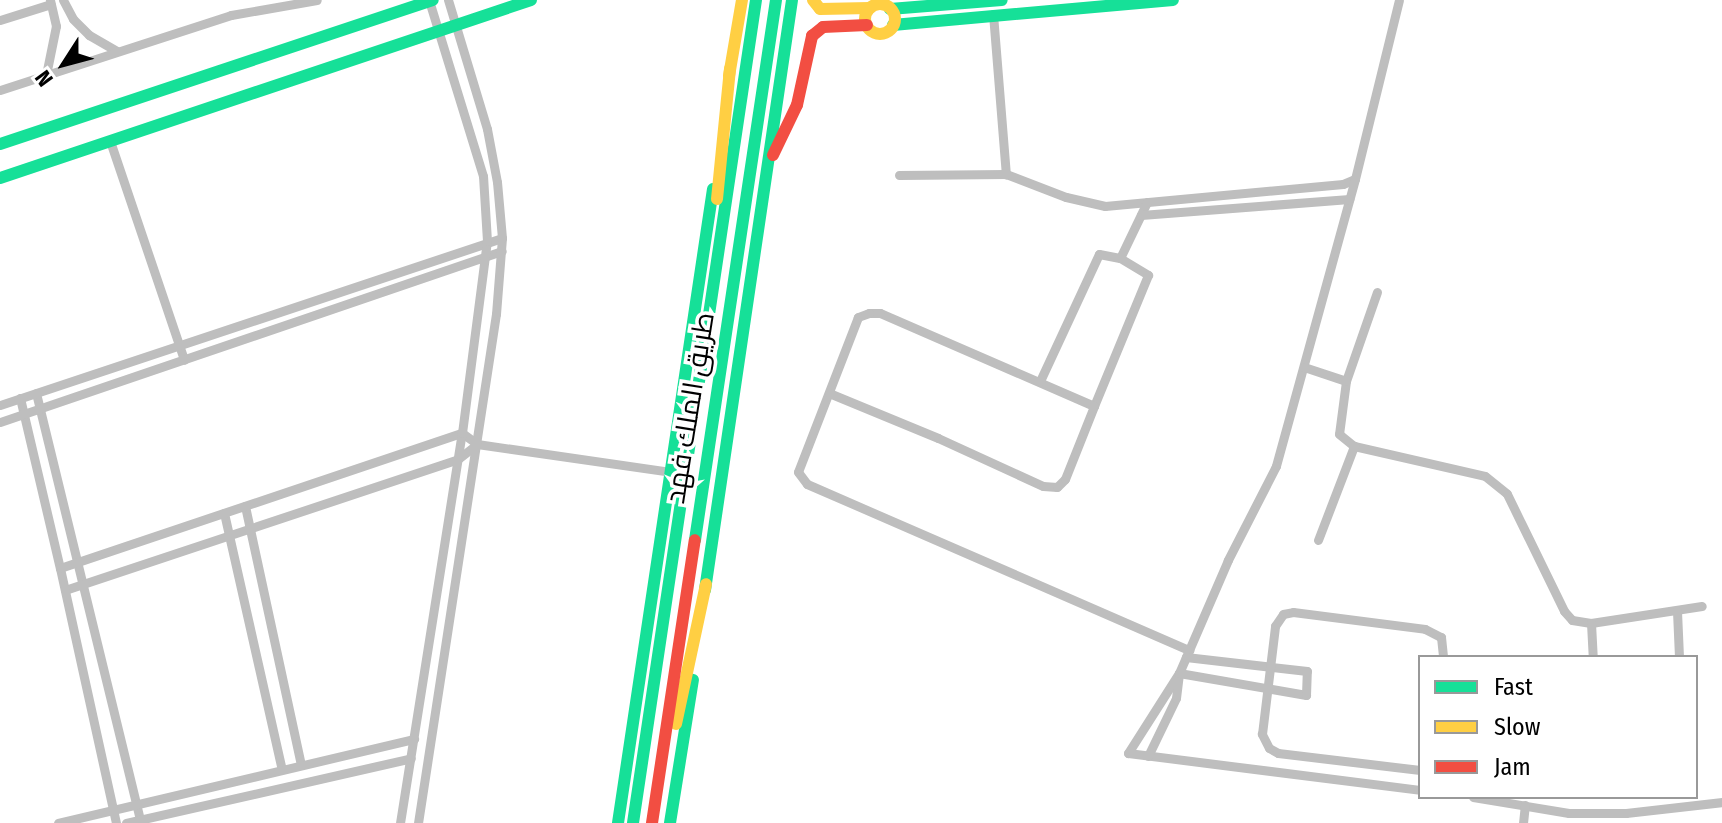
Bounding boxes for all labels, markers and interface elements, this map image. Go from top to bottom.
north arrow [24,24,104,104]
text: N [29,65,59,92]
street label: طريق الملك فهد [658,310,722,506]
legend [1418,655,1698,799]
text: Fast [1494,673,1533,701]
text: Slow [1494,713,1540,741]
text: Jam [1494,753,1531,781]

